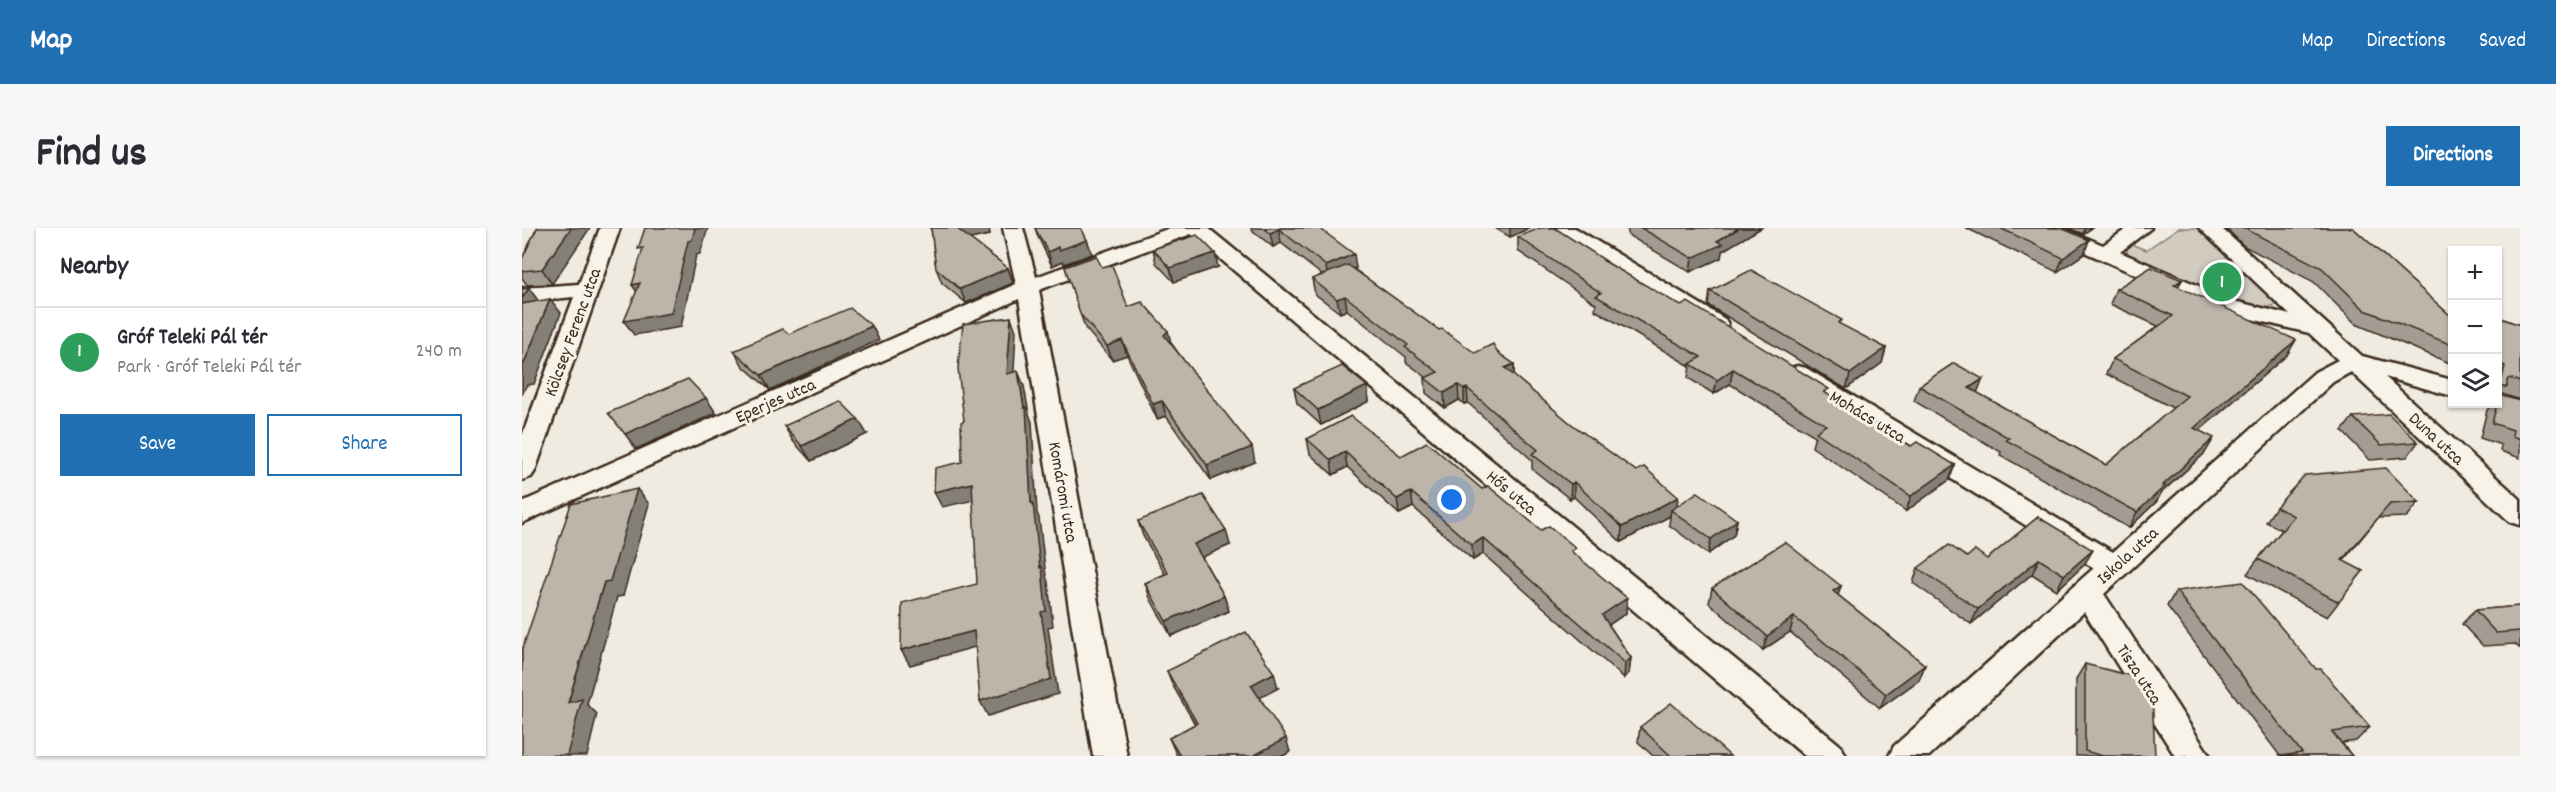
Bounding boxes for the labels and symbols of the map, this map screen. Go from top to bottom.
pin: 1 [2202,260,2242,304]
street label: Kölcsey Ferenc utca [540,265,609,401]
street label: Eperjes utca [732,373,821,431]
street label: Mohács utca [1824,386,1910,451]
street label: Duna utca [2402,407,2469,473]
street label: Komáromi utca [1040,440,1083,545]
street label: Hős utca [1480,465,1541,523]
your location [1437,485,1466,514]
street label: Iskola utca [2092,522,2165,591]
street label: Tisza utca [2109,640,2167,711]

